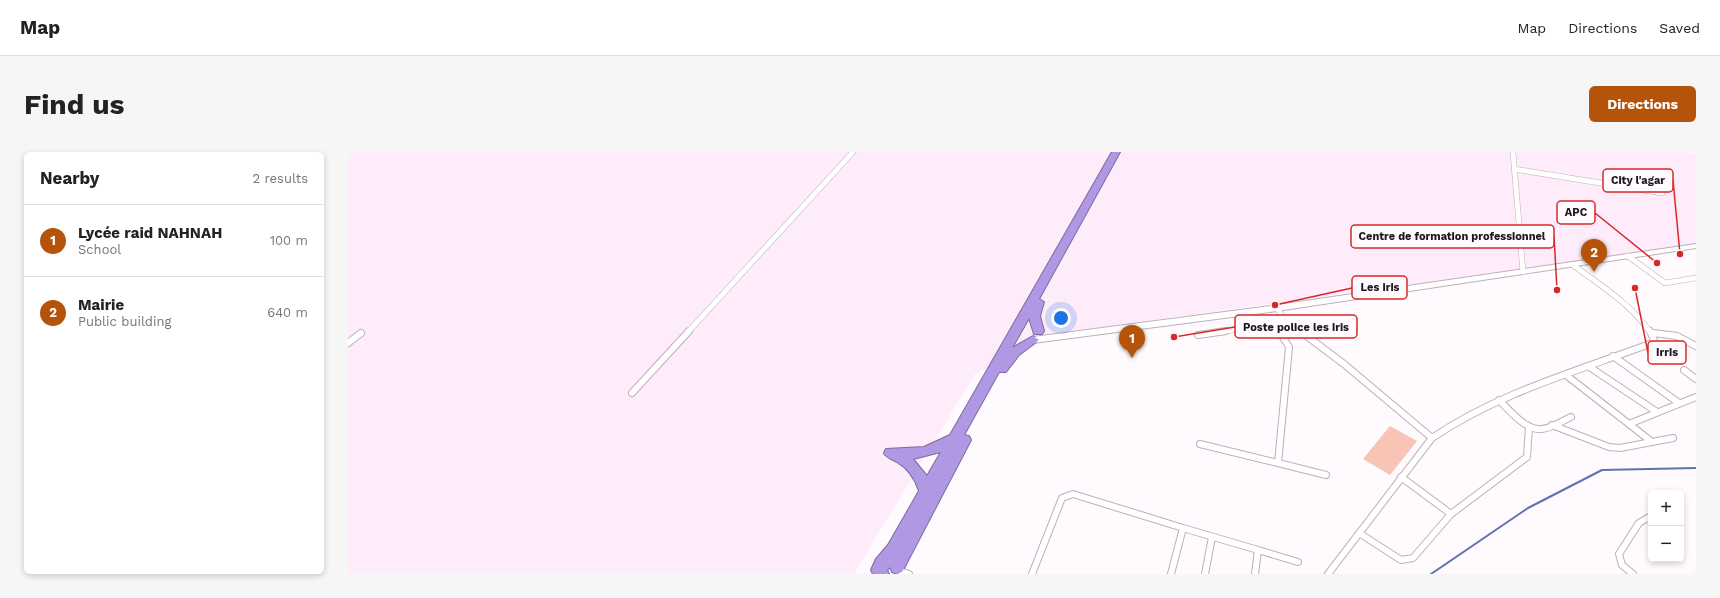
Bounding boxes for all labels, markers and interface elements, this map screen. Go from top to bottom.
text: Map [20,16,60,39]
text: Map [1518,20,1546,36]
text: Directions [1568,20,1637,36]
text: Saved [1659,20,1700,36]
button: Directions [1589,86,1696,122]
text: Find us [24,88,124,121]
text: Nearby [40,168,99,188]
callout: City l'agar [1603,169,1673,192]
text: 2 results [253,171,308,186]
text: City l'agar [1611,174,1665,187]
callout: APC [1557,201,1595,224]
text: APC [1565,206,1588,219]
text: Lycée raid NAHNAH [78,224,222,242]
callout: Centre de formation professionnel [1351,225,1554,248]
text: Centre de formation professionnel [1359,230,1546,243]
text: 1 [50,233,56,248]
text: 100 m [270,233,308,248]
pin: 2 [1581,239,1607,272]
text: School [78,242,121,257]
callout: Les iris [1352,276,1407,299]
text: Les iris [1361,281,1400,294]
text: Mairie [78,296,124,314]
text: 2 [49,305,57,320]
text: 640 m [267,305,308,320]
your location [1051,308,1071,328]
text: Public building [78,314,171,329]
callout: Poste police les iris [1235,315,1357,338]
text: Poste police les iris [1243,321,1349,334]
pin: 1 [1119,325,1145,358]
callout: Irris [1648,341,1686,364]
text: Irris [1656,346,1678,359]
map controls [1648,490,1684,562]
button: + [1648,490,1684,526]
button: − [1648,526,1684,562]

